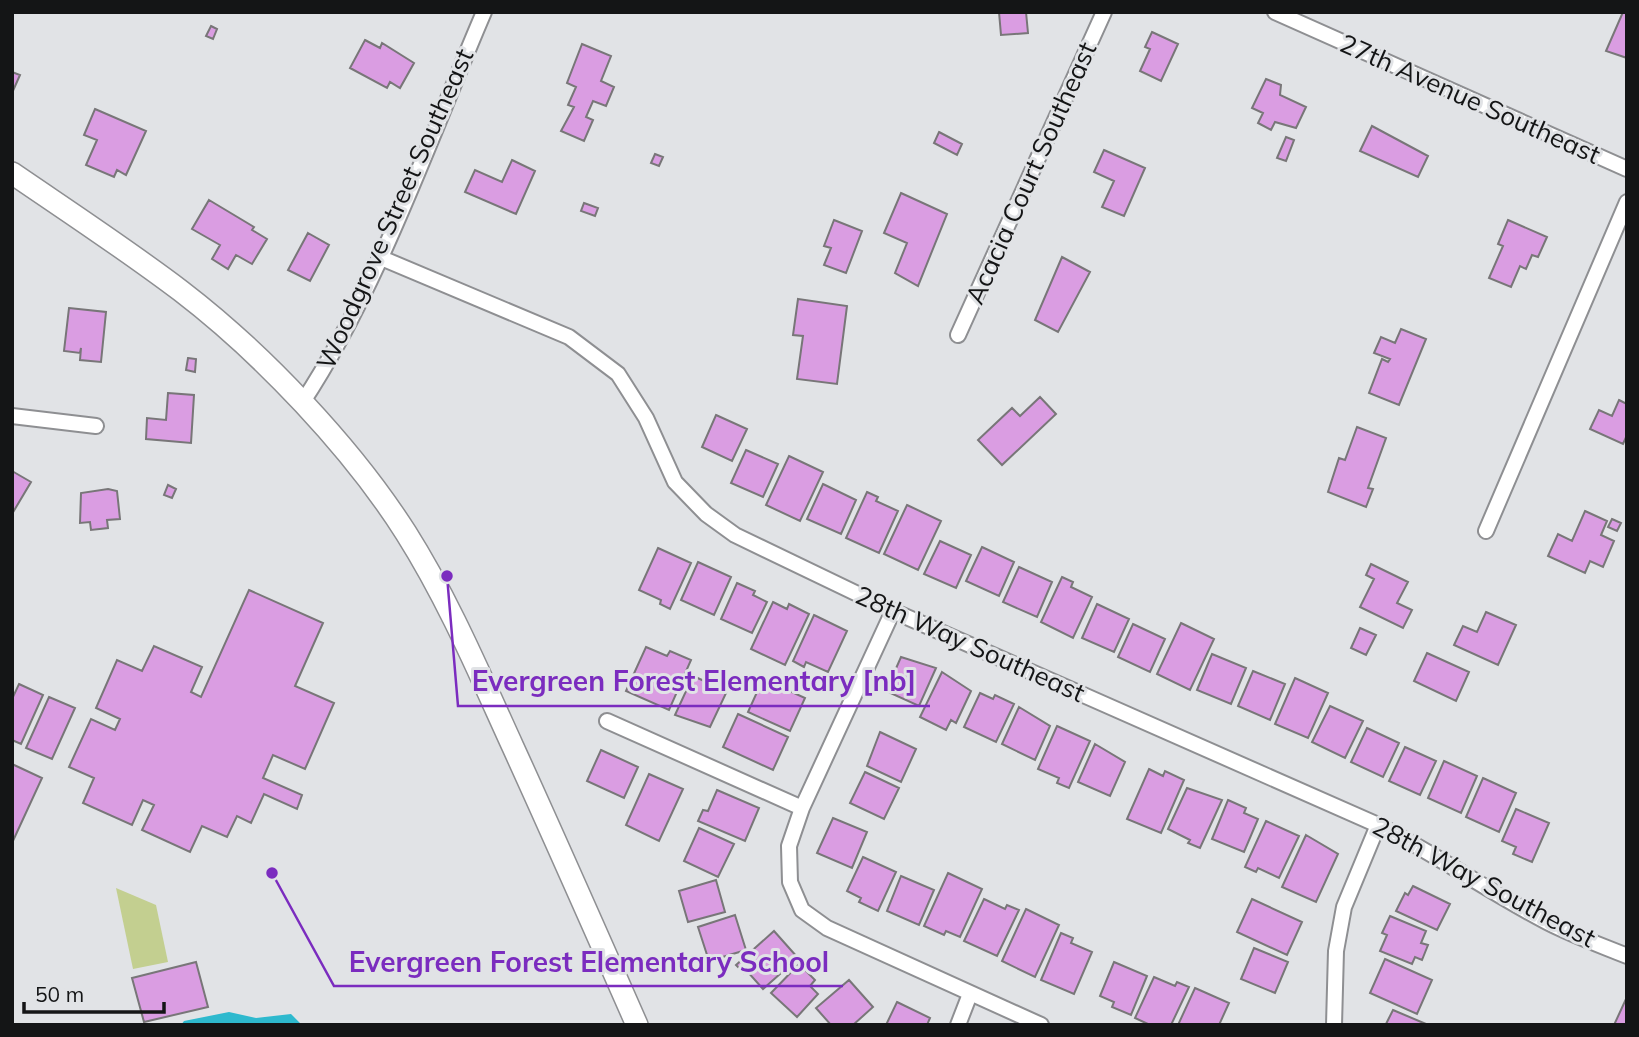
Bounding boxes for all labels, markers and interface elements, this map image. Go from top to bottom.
street label: 27th Avenue Southeast [1335,26,1606,171]
street label: Acacia Court Southeast [958,37,1103,309]
street label: Woodgrove Street Southeast [309,43,480,374]
street label: 28th Way Southeast [850,578,1090,709]
callout: Evergreen Forest Elementary [nb] [458,657,930,706]
text: Evergreen Forest Elementary [nb] [472,663,916,698]
street label: 28th Way Southeast [1367,809,1601,954]
callout: Evergreen Forest Elementary School [334,937,843,986]
text: Evergreen Forest Elementary School [349,944,829,979]
scale bar [24,970,164,1014]
text: 50 m [35,981,84,1007]

